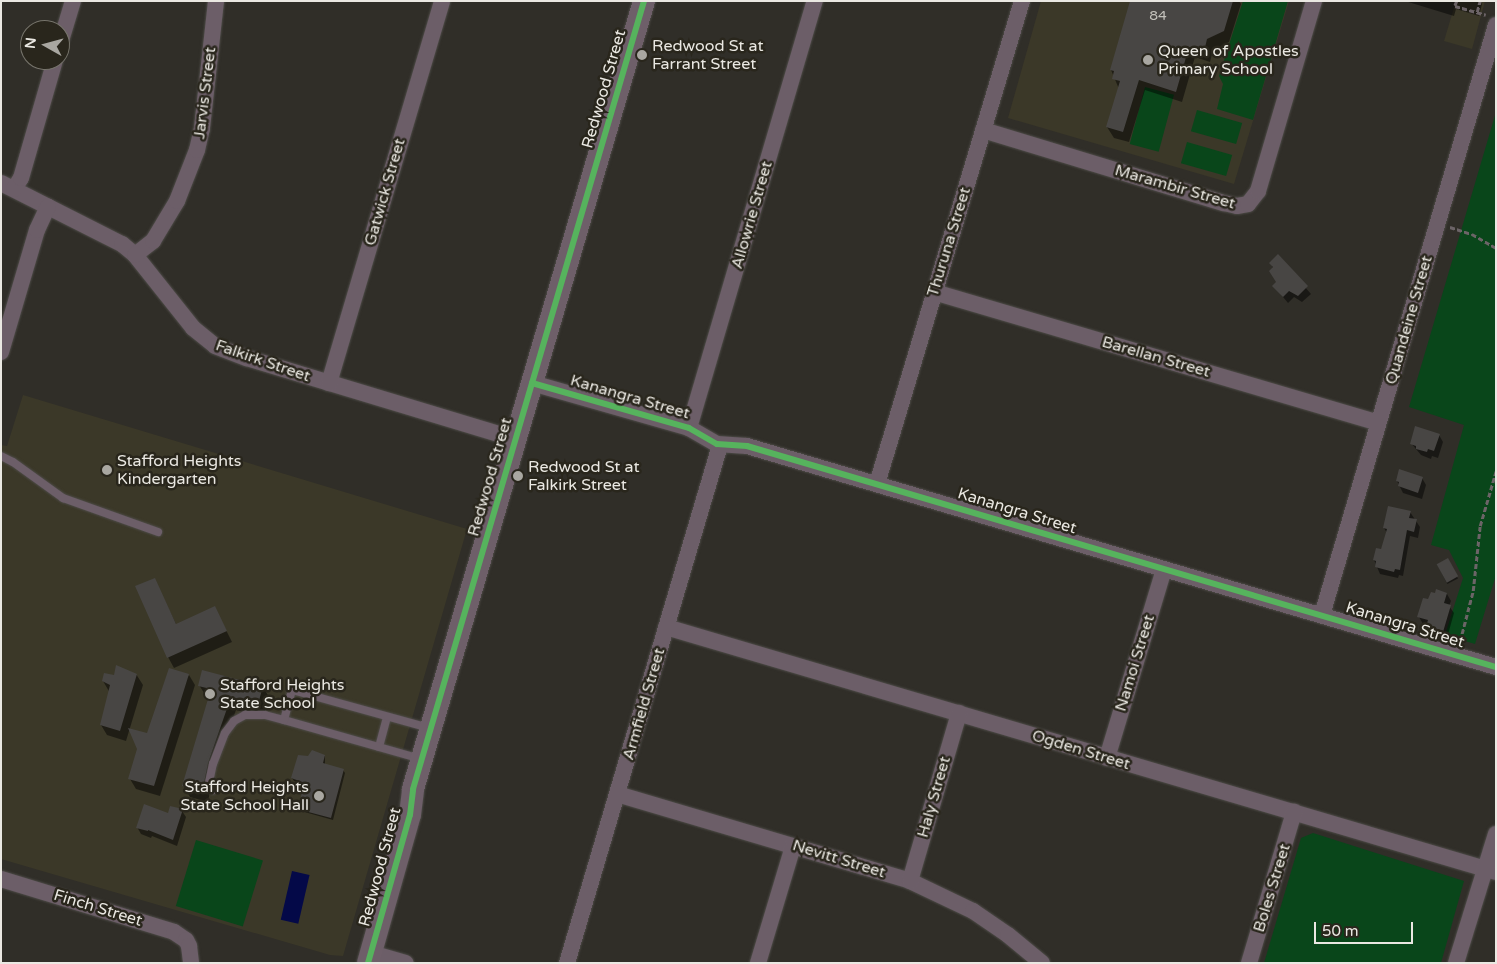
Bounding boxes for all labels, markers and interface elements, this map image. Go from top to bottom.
house number: 84 [1149,8,1167,24]
north arrow [20,20,70,70]
street label: Redwood Street [578,27,630,151]
place label: Redwood St at Farrant Street [652,36,764,74]
text: N [21,37,40,50]
place label: Queen of Apostles Primary School [1158,41,1299,79]
street label: Jarvis Street [190,46,220,140]
marker: Redwood St at Farrant Street [636,49,648,61]
marker: Queen of Apostles Primary School [1142,54,1154,66]
street label: Gatwick Street [361,136,409,248]
street label: Allowrie Street [727,159,777,271]
street label: Marambir Street [1113,161,1237,213]
street label: Thuruna Street [923,185,975,299]
street label: Quandeine Street [1381,253,1437,387]
street label: Barellan Street [1100,332,1212,382]
street label: Falkirk Street [213,336,313,386]
street label: Kanangra Street [568,371,692,423]
street label: Redwood Street [464,415,516,539]
place label: Stafford Heights Kindergarten [117,451,242,489]
place label: Redwood St at Falkirk Street [528,457,640,495]
marker: Stafford Heights Kindergarten [101,464,113,476]
marker: Redwood St at Falkirk Street [512,470,524,482]
street label: Kanangra Street [955,484,1079,538]
street label: Kanangra Street [1343,598,1467,652]
street label: Namoi Street [1111,612,1159,714]
street label: Armfield Street [619,646,669,762]
place label: Stafford Heights State School [220,675,345,713]
marker: Stafford Heights State School [204,688,216,700]
street label: Ogden Street [1030,726,1132,774]
street label: Haly Street [913,754,955,840]
place label: Stafford Heights State School Hall [181,777,309,815]
marker: Stafford Heights State School Hall [313,790,325,802]
street label: Redwood Street [355,805,405,929]
street label: Nevitt Street [790,836,888,882]
street label: Boles Street [1249,842,1295,934]
street label: Finch Street [51,885,145,931]
scale bar [1317,912,1416,944]
text: 50 m [1322,922,1359,940]

